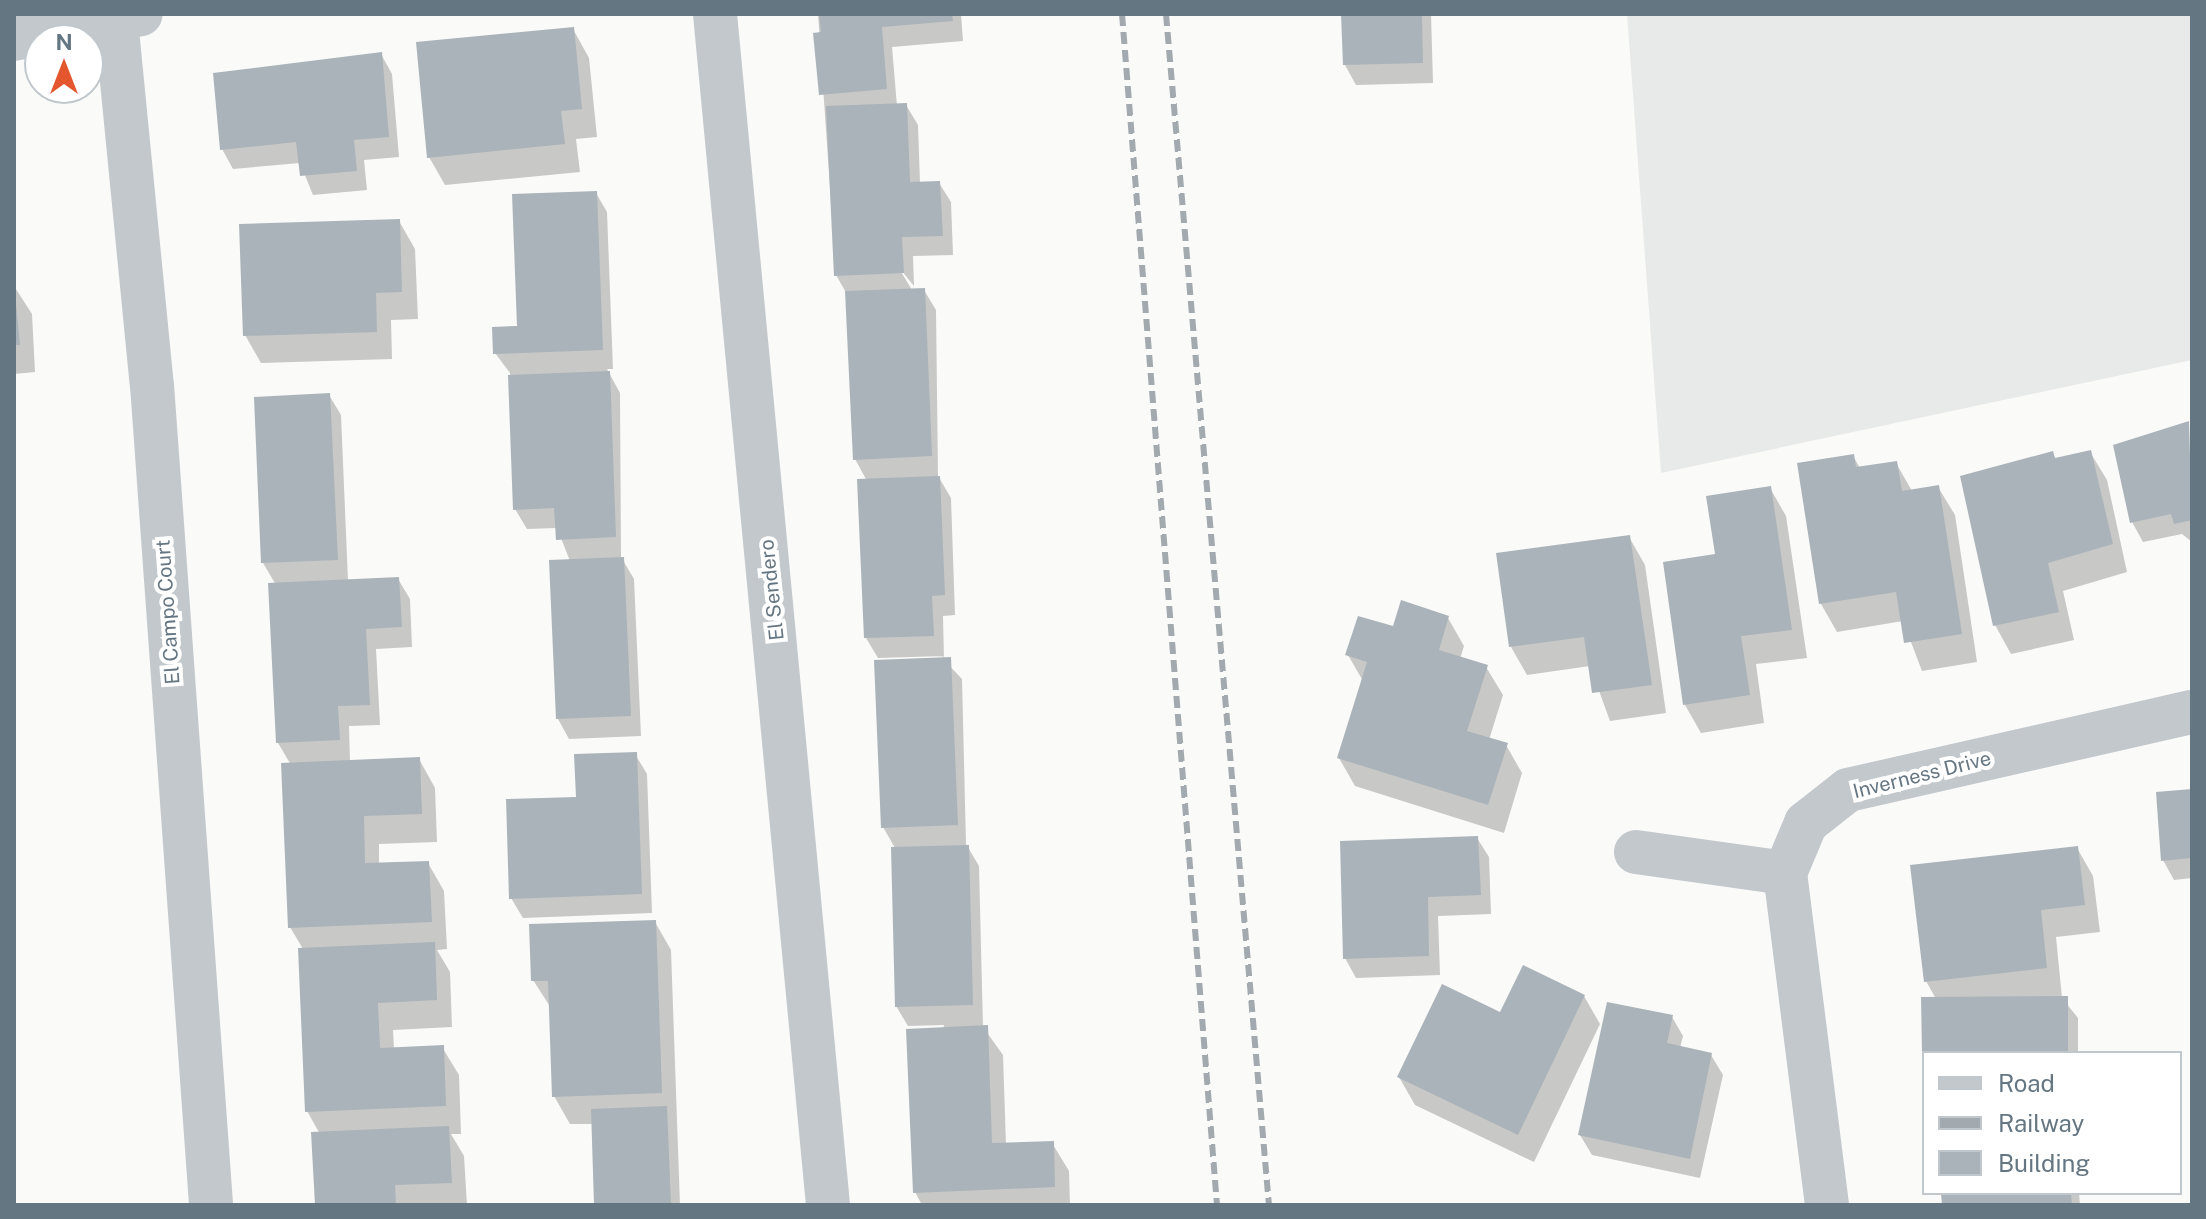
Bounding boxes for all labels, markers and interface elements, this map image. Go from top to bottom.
north arrow [24,24,104,104]
text: N [55,29,73,55]
street label: El Sendero [755,538,789,642]
street label: El Campo Court [151,539,185,685]
street label: Inverness Drive [1850,746,1994,804]
legend [1922,1051,2182,1195]
text: Road [1998,1069,2055,1097]
text: Railway [1998,1109,2084,1137]
text: Building [1998,1149,2090,1177]

